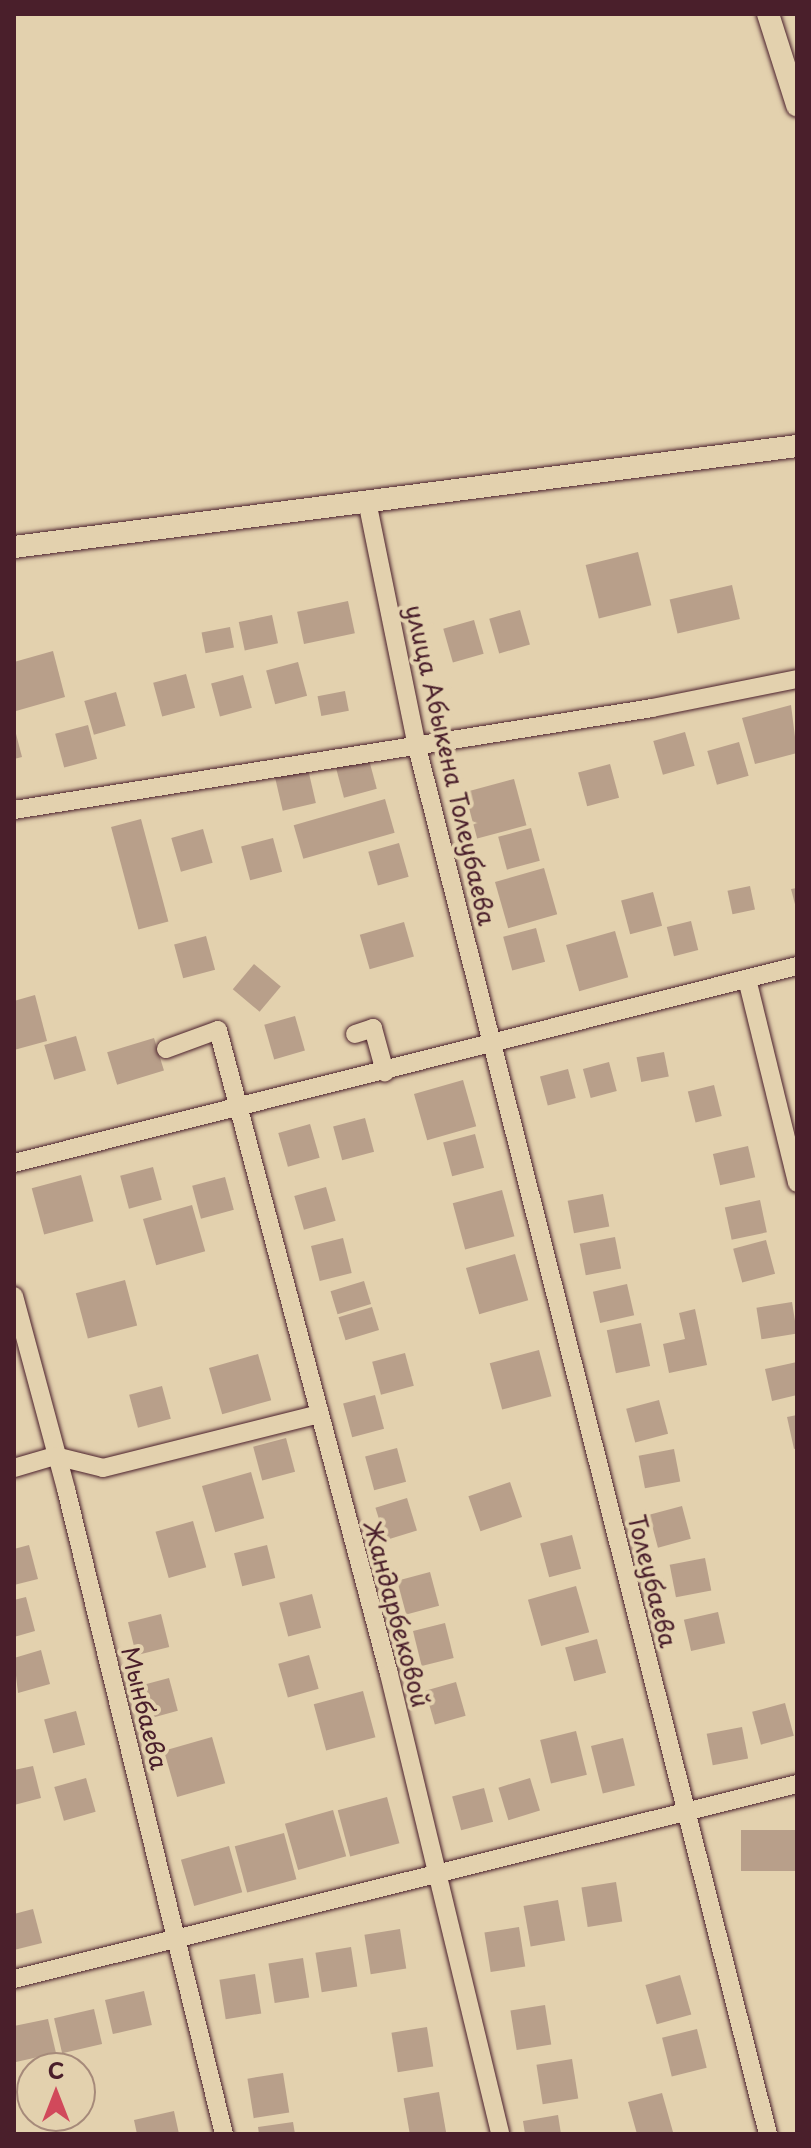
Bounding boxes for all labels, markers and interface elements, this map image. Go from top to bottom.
street label: улица Абыкена Толеубаева [400,601,502,929]
street label: Толеубаева [623,1512,683,1650]
street label: Жандарбековой [358,1518,436,1710]
street label: Мынбаева [116,1644,174,1772]
north arrow [16,2052,96,2132]
text: С [48,2053,64,2086]

